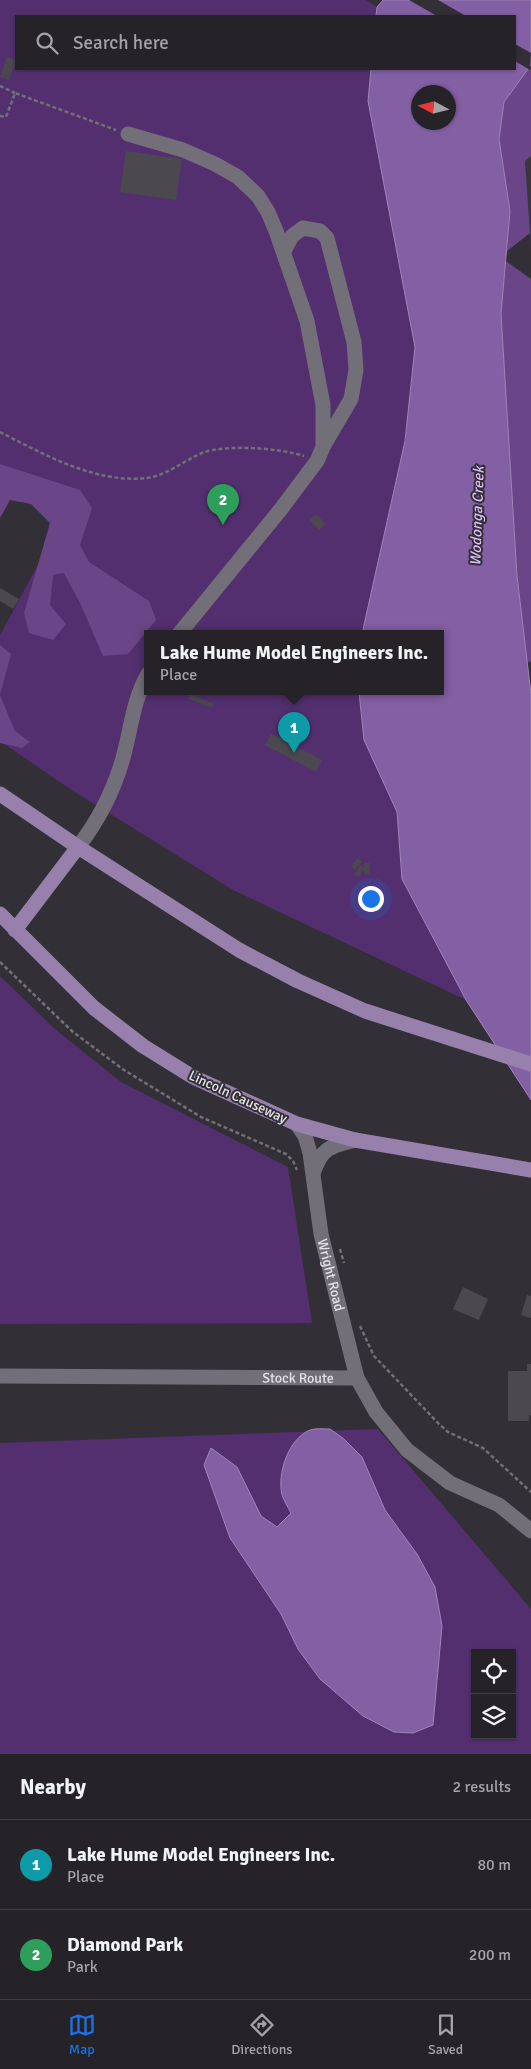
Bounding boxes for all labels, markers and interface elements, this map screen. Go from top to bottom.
search box [15,15,516,70]
icon: search [33,29,61,57]
text: Search here [73,31,169,55]
north arrow [411,85,456,130]
water label: Wodonga Creek [466,464,488,566]
pin: 2 [207,484,239,525]
popup [144,630,444,695]
text: Lake Hume Model Engineers Inc. [160,641,428,665]
text: Place [160,665,197,685]
pin: 1 [278,712,310,753]
your location [358,886,384,912]
street label: Lincoln Causeway [186,1067,290,1127]
street label: Wright Road [314,1237,348,1313]
street label: Stock Route [262,1369,334,1386]
map controls [471,1649,516,1739]
button: locate [471,1649,516,1694]
button: layers [471,1694,516,1739]
text: Nearby [20,1774,86,1800]
text: 2 results [452,1777,511,1797]
text: Lake Hume Model Engineers Inc. [67,1843,335,1867]
text: 1 [32,1855,40,1875]
text: 80 m [477,1855,511,1875]
text: Place [67,1867,104,1887]
text: Diamond Park [67,1933,183,1957]
text: 2 [32,1945,40,1965]
text: 200 m [469,1945,511,1965]
text: Park [67,1957,98,1977]
tab: Map [68,2011,96,2058]
tab: Directions [231,2011,292,2058]
tab: Saved [428,2011,463,2058]

